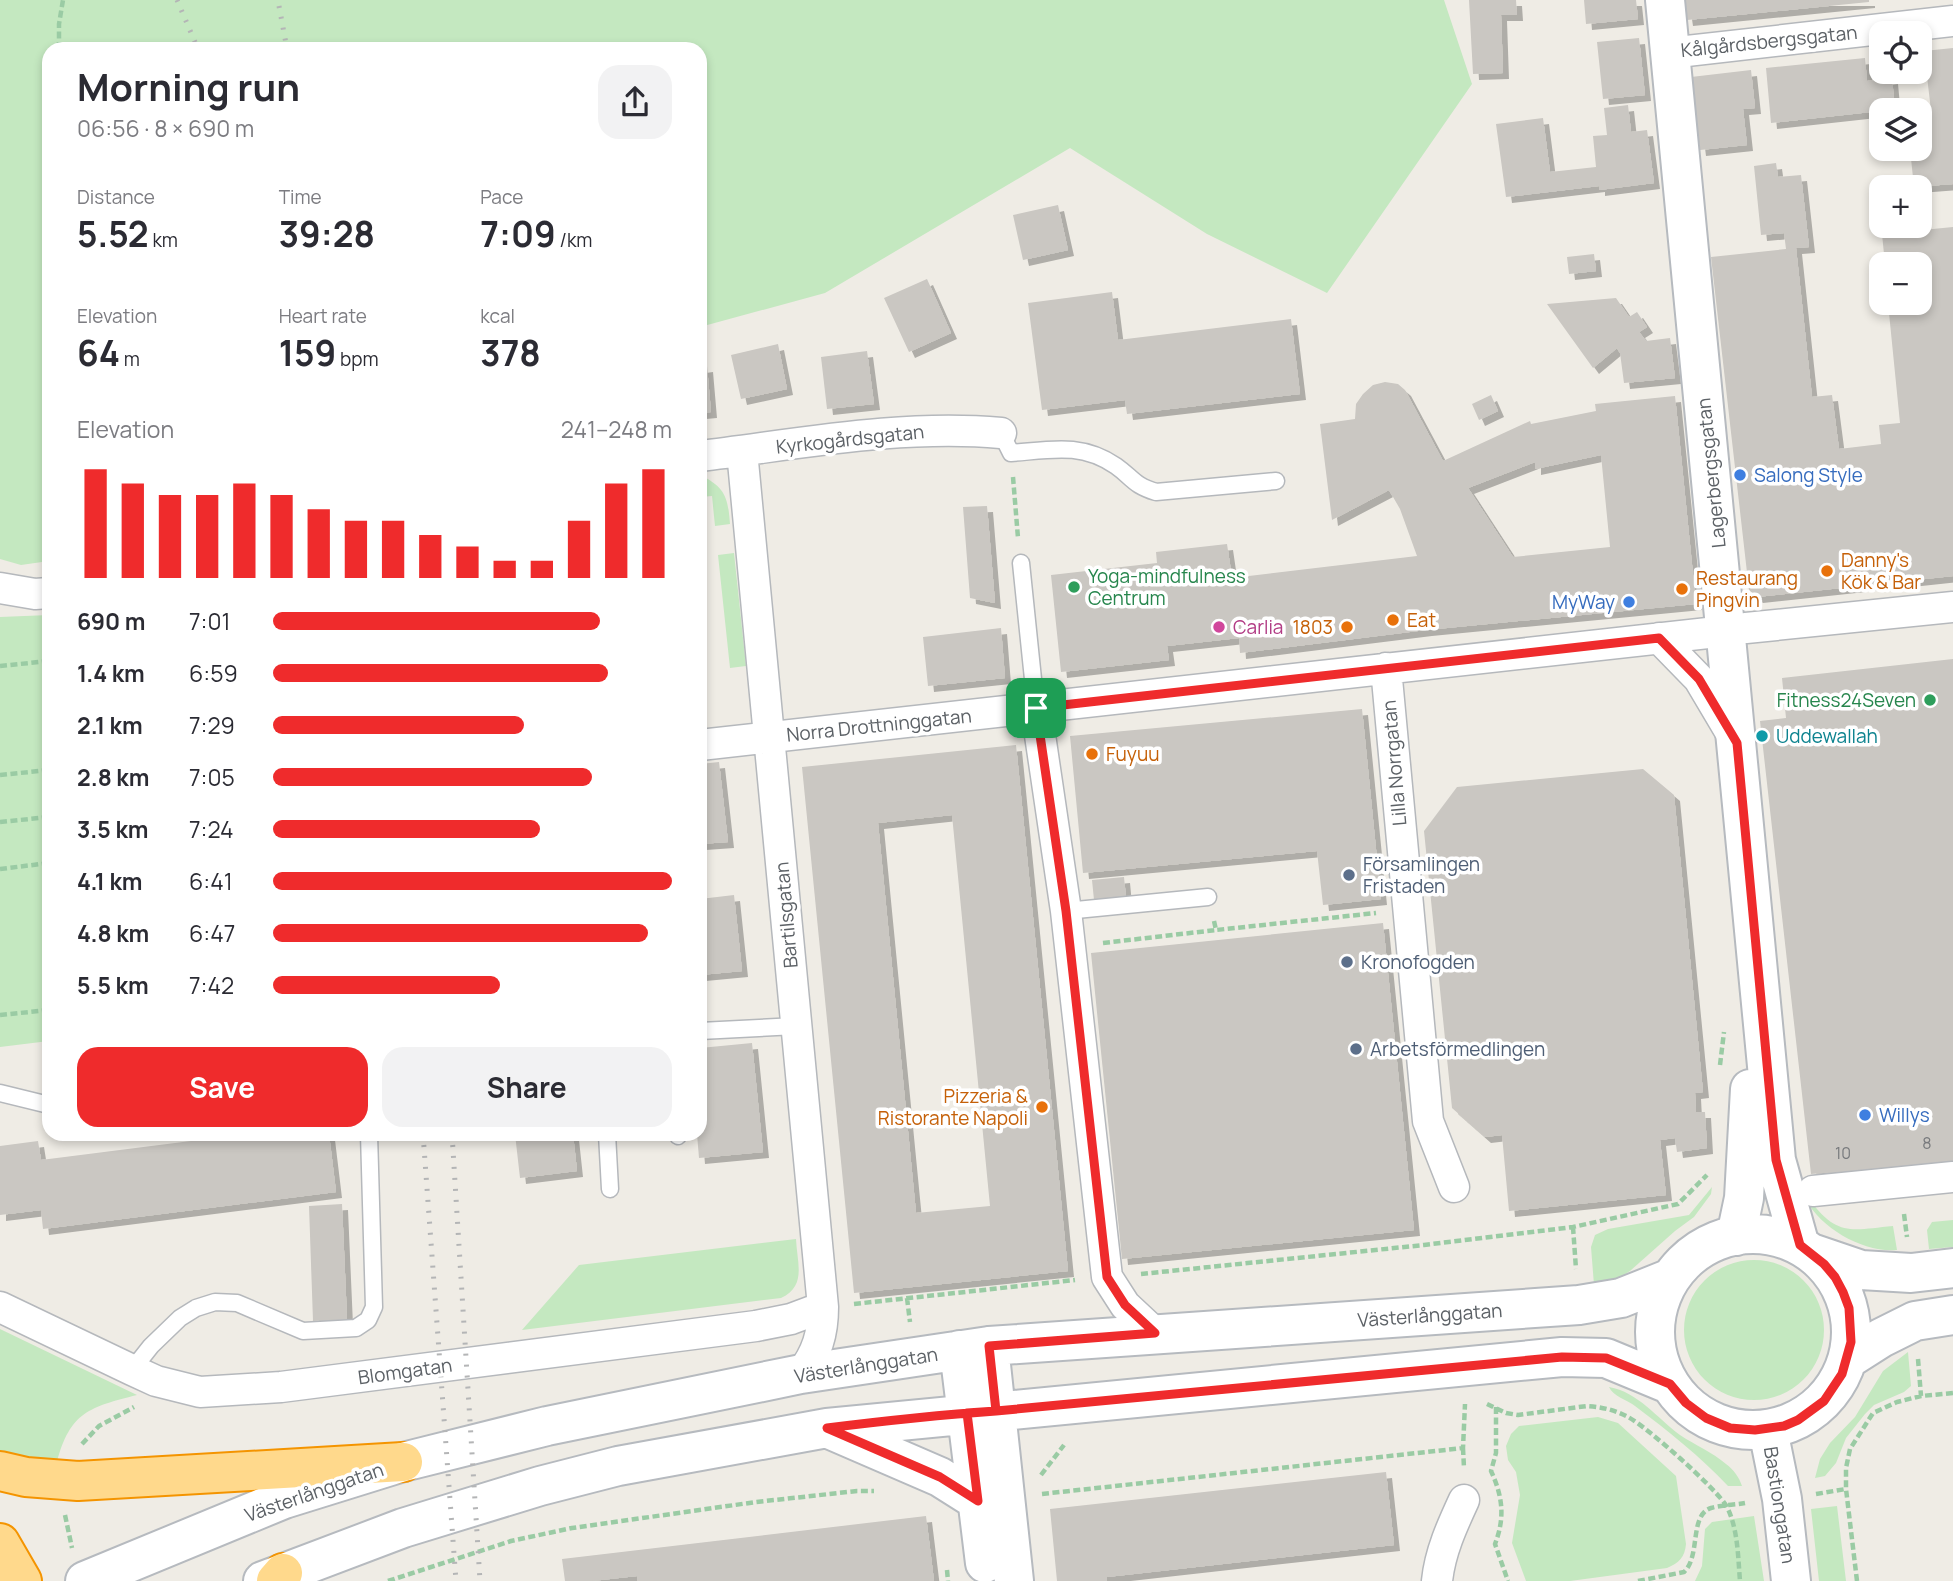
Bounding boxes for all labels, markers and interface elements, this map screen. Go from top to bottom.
street label: Kålgårdsbergsgatan [1679,19,1859,63]
map controls [1869,21,1932,315]
button: locate [1869,21,1932,84]
text: Morning run [77,60,300,112]
button: share [598,65,672,139]
button: layers [1869,98,1932,161]
text: 06:56 · 8 × 690 m [77,112,254,144]
button: + [1869,175,1932,238]
text: Distance [77,184,155,210]
text: Time [279,184,322,210]
text: Pace [480,184,523,210]
text: 5.52 [77,210,149,258]
text: 39:28 [279,210,375,258]
text: 7:09 [480,210,556,258]
text: km [149,227,178,253]
text: /km [556,227,592,253]
button: − [1869,252,1932,315]
text: Elevation [77,303,157,329]
text: Heart rate [279,303,367,329]
text: kcal [480,303,515,329]
text: 64 [77,329,120,377]
text: 159 [279,329,336,377]
text: 378 [480,329,541,377]
text: m [120,346,140,372]
text: bpm [336,346,379,372]
street label: Lagerbergsgatan [1690,397,1732,549]
text: Elevation [77,413,174,445]
text: 241–248 m [561,413,672,445]
street label: Kyrkogårdsgatan [775,418,925,460]
place label: Salong Style [1754,462,1863,488]
marker: Salong Style [1732,467,1748,483]
place label: Danny's Kök & Bar [1841,547,1921,595]
place label: Yoga-mindfulness Centrum [1088,563,1246,611]
marker: Danny's Kök & Bar [1819,563,1835,579]
place label: Restaurang Pingvin [1696,565,1798,613]
marker: Yoga-mindfulness Centrum [1066,579,1082,595]
marker: Restaurang Pingvin [1674,581,1690,597]
place label: MyWay [1552,589,1615,615]
marker: MyWay [1621,594,1637,610]
text: 690 m [77,605,145,637]
text: 7:01 [189,605,230,637]
place label: Eat [1407,607,1436,633]
marker: Eat [1385,612,1401,628]
place label: Carlia [1233,614,1283,640]
place label: 1803 [1292,614,1333,640]
marker: Carlia [1211,619,1227,635]
marker: 1803 [1339,619,1355,635]
text: 1.4 km [77,657,145,689]
text: 6:59 [189,657,238,689]
pin [1006,678,1066,738]
place label: Fitness24Seven [1777,687,1916,713]
icon: arrive [1017,689,1055,727]
marker: Fitness24Seven [1922,692,1938,708]
street label: Lilla Norrgatan [1376,699,1412,827]
street label: Norra Drottninggatan [785,702,973,748]
text: 2.1 km [77,709,143,741]
text: 7:29 [189,709,235,741]
place label: Uddewallah [1776,723,1878,749]
marker: Uddewallah [1754,728,1770,744]
place label: Fuyuu [1106,741,1159,767]
marker: Fuyuu [1084,746,1100,762]
text: 2.8 km [77,761,149,793]
text: 7:05 [189,761,235,793]
text: 3.5 km [77,813,148,845]
text: 7:24 [189,813,234,845]
place label: Församlingen Fristaden [1363,851,1480,899]
street label: Bartilsgatan [768,861,804,969]
text: 4.1 km [77,865,142,897]
text: 6:41 [189,865,233,897]
marker: Församlingen Fristaden [1341,867,1357,883]
text: 4.8 km [77,917,149,949]
text: 6:47 [189,917,235,949]
place label: Kronofogden [1361,949,1475,975]
marker: Kronofogden [1339,954,1355,970]
text: 5.5 km [77,969,149,1001]
text: 7:42 [189,969,234,1001]
place label: Arbetsförmedlingen [1370,1036,1545,1062]
marker: Arbetsförmedlingen [1348,1041,1364,1057]
button: Save [77,1047,368,1127]
button: Share [382,1047,672,1127]
place label: Pizzeria & Ristorante Napoli [878,1083,1029,1131]
marker: Pizzeria & Ristorante Napoli [1034,1099,1050,1115]
place label: Willys [1879,1102,1930,1128]
marker: Willys [1857,1107,1873,1123]
house number: 8 [1922,1132,1932,1154]
house number: 10 [1835,1142,1851,1164]
street label: Västerlånggatan [1357,1297,1503,1333]
street label: Västerlånggatan [792,1341,940,1389]
street label: Blomgatan [356,1352,454,1390]
street label: Bastiongatan [1758,1445,1802,1565]
street label: Västerlånggatan [241,1456,387,1528]

